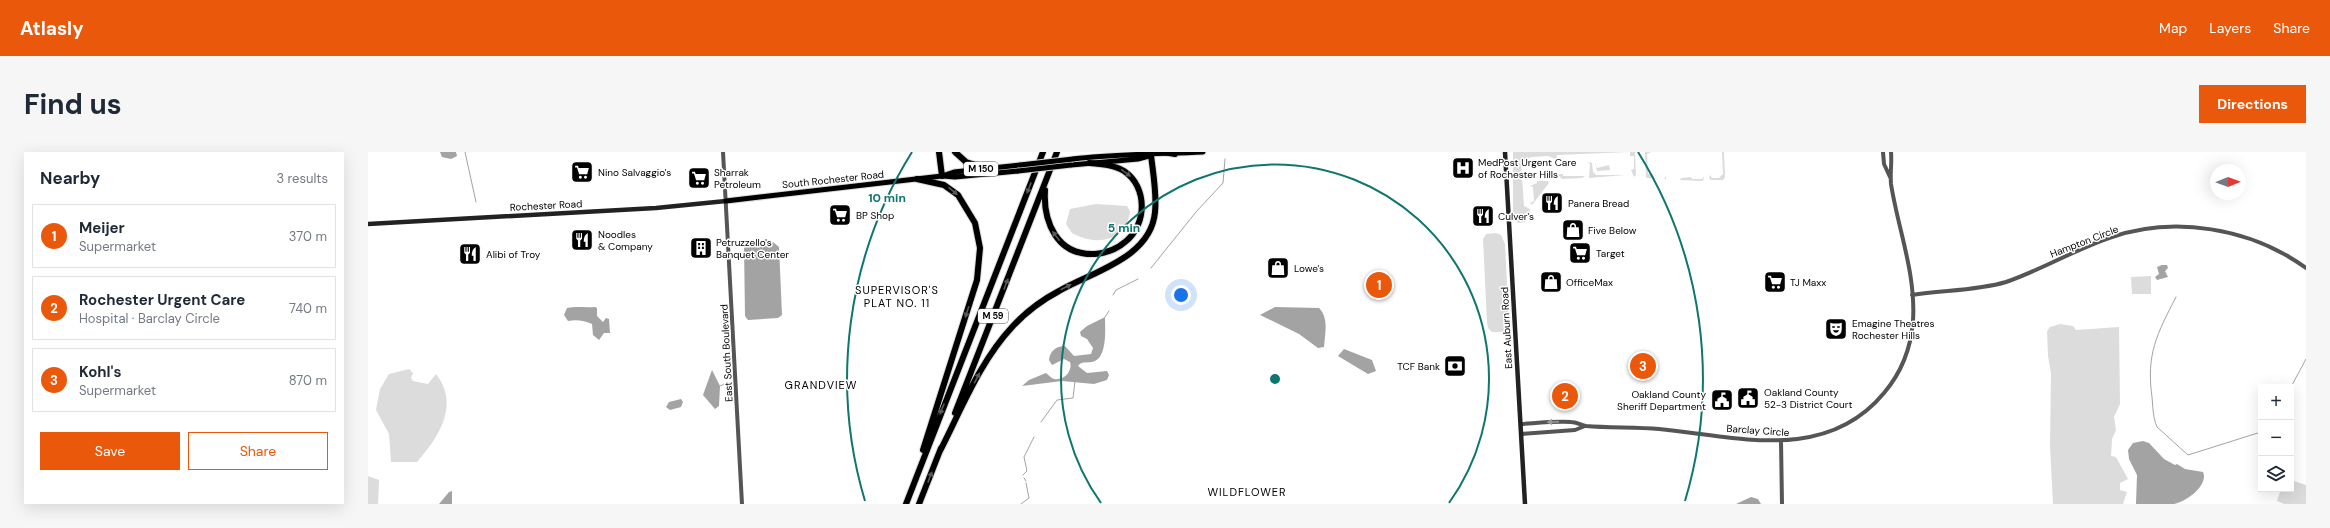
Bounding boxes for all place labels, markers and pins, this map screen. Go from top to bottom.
hospital icon: MedPost Urgent Care of Rochester Hills [1450,155,1476,181]
place label: MedPost Urgent Care of Rochester Hills [1478,156,1577,181]
supermarket icon: Nino Salvaggio's [569,159,595,185]
supermarket icon: Sharrak Petroleum [686,165,712,191]
place label: Nino Salvaggio's [598,166,671,179]
place label: Sharrak Petroleum [714,166,761,191]
restaurant icon: Panera Bread [1539,190,1565,216]
place label: Panera Bread [1568,197,1629,210]
supermarket icon: BP Shop [827,202,853,228]
restaurant icon: Culver's [1470,203,1496,229]
place label: BP Shop [856,209,894,222]
place label: Culver's [1498,210,1534,223]
shop icon: Five Below [1560,217,1586,243]
place label: Five Below [1588,224,1637,237]
restaurant icon: Noodles & Company [569,227,595,253]
place label: Noodles & Company [598,228,653,253]
building icon: Petruzzello's Banquet Center [688,235,714,261]
place label: Petruzzello's Banquet Center [716,236,789,261]
supermarket icon: Target [1567,240,1593,266]
restaurant icon: Alibi of Troy [457,241,483,267]
place label: Target [1596,247,1625,260]
place label: Alibi of Troy [486,248,541,261]
shop icon: Lowe's [1265,255,1291,281]
place label: Lowe's [1294,262,1324,275]
shop icon: OfficeMax [1538,269,1564,295]
supermarket icon: TJ Maxx [1762,269,1788,295]
pin: 1 [1366,270,1392,300]
place label: OfficeMax [1566,276,1613,289]
place label: TJ Maxx [1790,276,1826,289]
theatre icon: Emagine Theatres Rochester Hills [1823,316,1849,342]
place label: Emagine Theatres Rochester Hills [1852,317,1935,342]
pin: 3 [1630,351,1656,381]
bank icon: TCF Bank [1442,353,1468,379]
place label: TCF Bank [1397,360,1440,373]
centre of rings [1268,372,1282,386]
pin: 2 [1552,381,1578,411]
public building icon: Oakland County 52-3 District Court [1735,385,1761,411]
place label: Oakland County 52-3 District Court [1764,386,1852,411]
public building icon: Oakland County Sheriff Department [1709,387,1735,413]
place label: Oakland County Sheriff Department [1617,388,1706,413]

